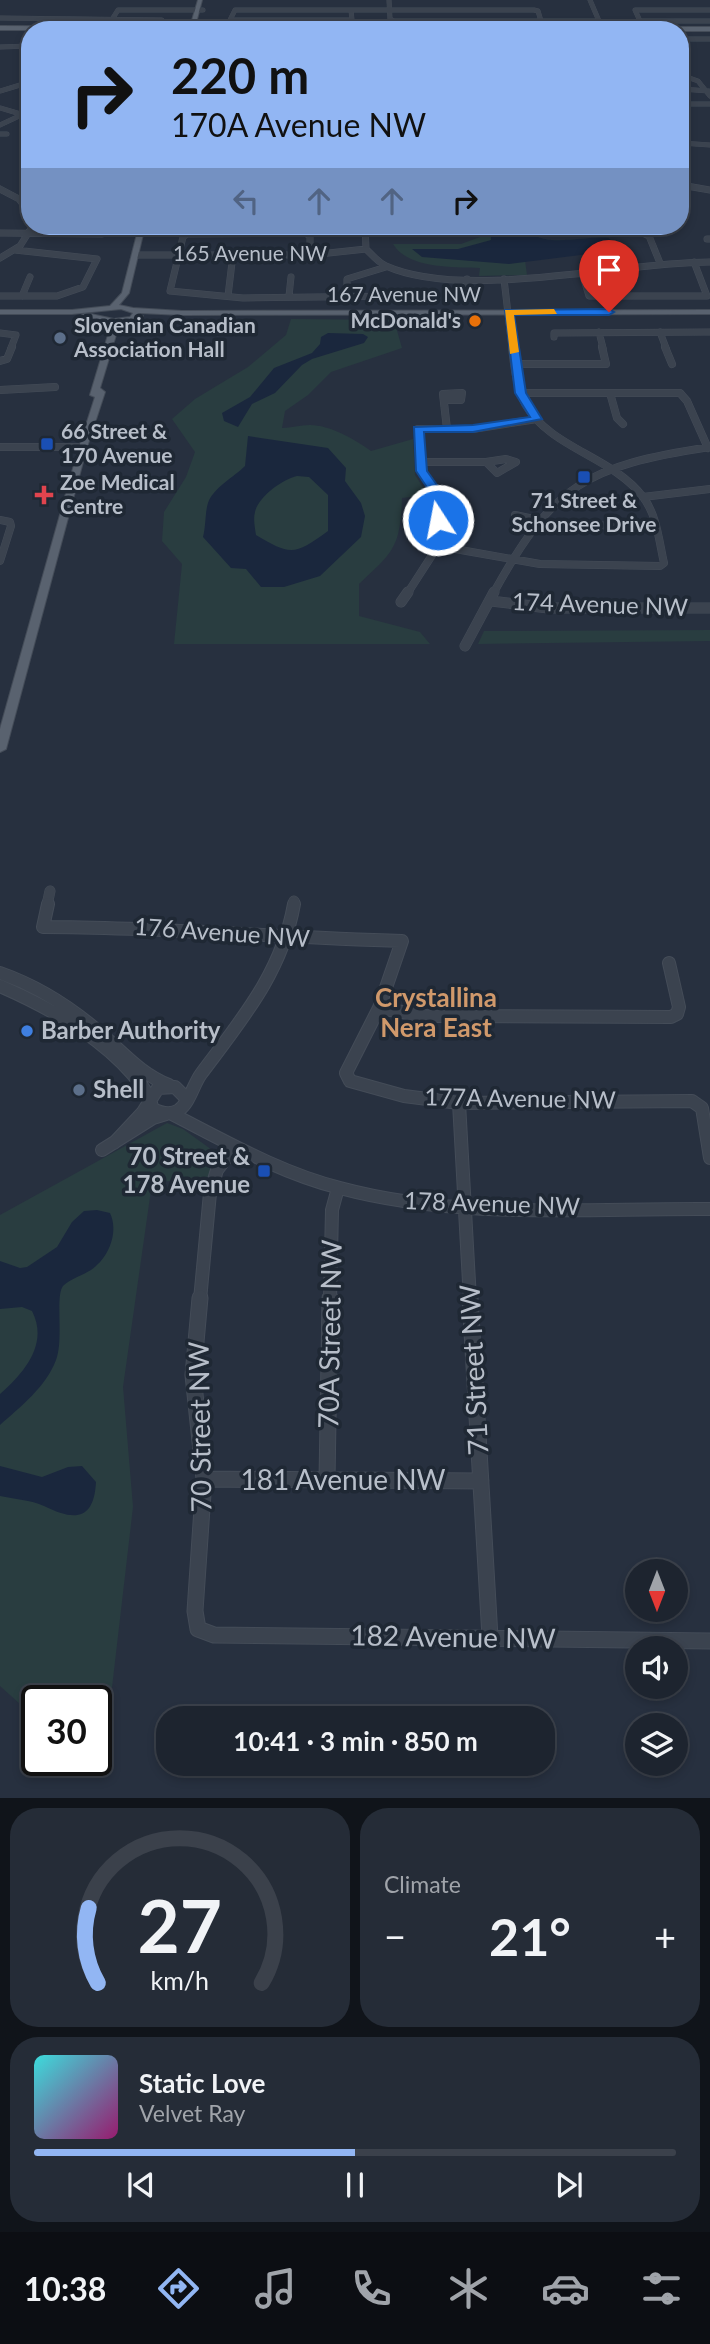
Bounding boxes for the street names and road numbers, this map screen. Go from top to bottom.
street label: 165 Avenue NW [173,240,327,265]
street label: 167 Avenue NW [327,281,481,306]
street label: 174 Avenue NW [512,586,689,621]
street label: 176 Avenue NW [133,911,311,952]
street label: 177A Avenue NW [424,1081,616,1114]
street label: 178 Avenue NW [404,1185,581,1220]
street label: 70A Street NW [310,1239,348,1429]
street label: 71 Street NW [452,1284,494,1456]
street label: 70 Street NW [181,1341,217,1513]
street label: 181 Avenue NW [240,1462,446,1496]
street label: 182 Avenue NW [350,1617,556,1655]

